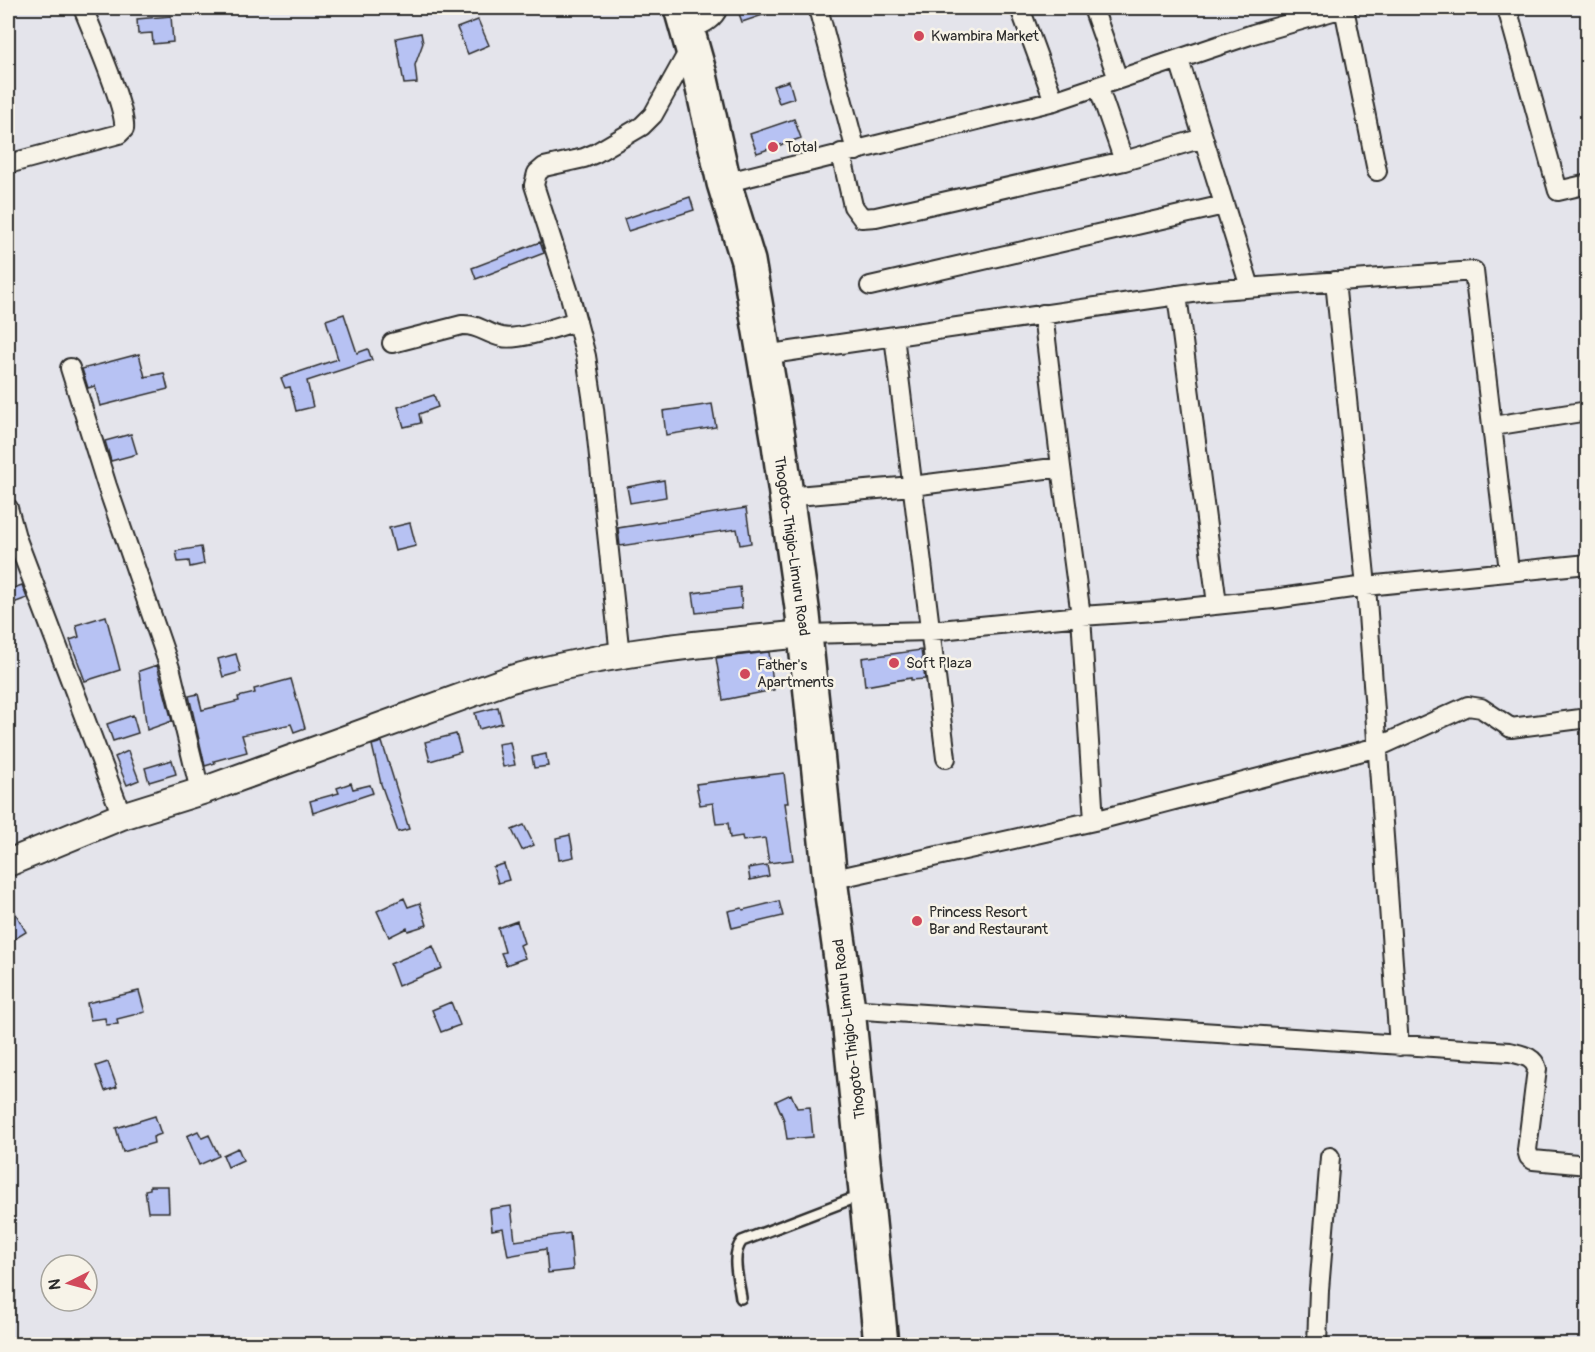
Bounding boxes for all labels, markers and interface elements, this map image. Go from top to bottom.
place label: Kwambira Market [931,27,1040,46]
marker: Kwambira Market [912,29,926,43]
place label: Total [785,138,817,157]
marker: Total [766,140,780,154]
street label: Thogoto-Thigio-Limuru Road [769,455,814,637]
place label: Soft Plaza [906,654,972,673]
place label: Father's Apartments [757,656,834,692]
marker: Soft Plaza [887,656,901,670]
marker: Father's Apartments [738,667,752,681]
place label: Princess Resort Bar and Restaurant [929,903,1049,939]
marker: Princess Resort Bar and Restaurant [910,914,924,928]
street label: Thogoto-Thigio-Limuru Road [829,938,870,1120]
north arrow [39,1253,99,1313]
text: N [45,1278,66,1291]

